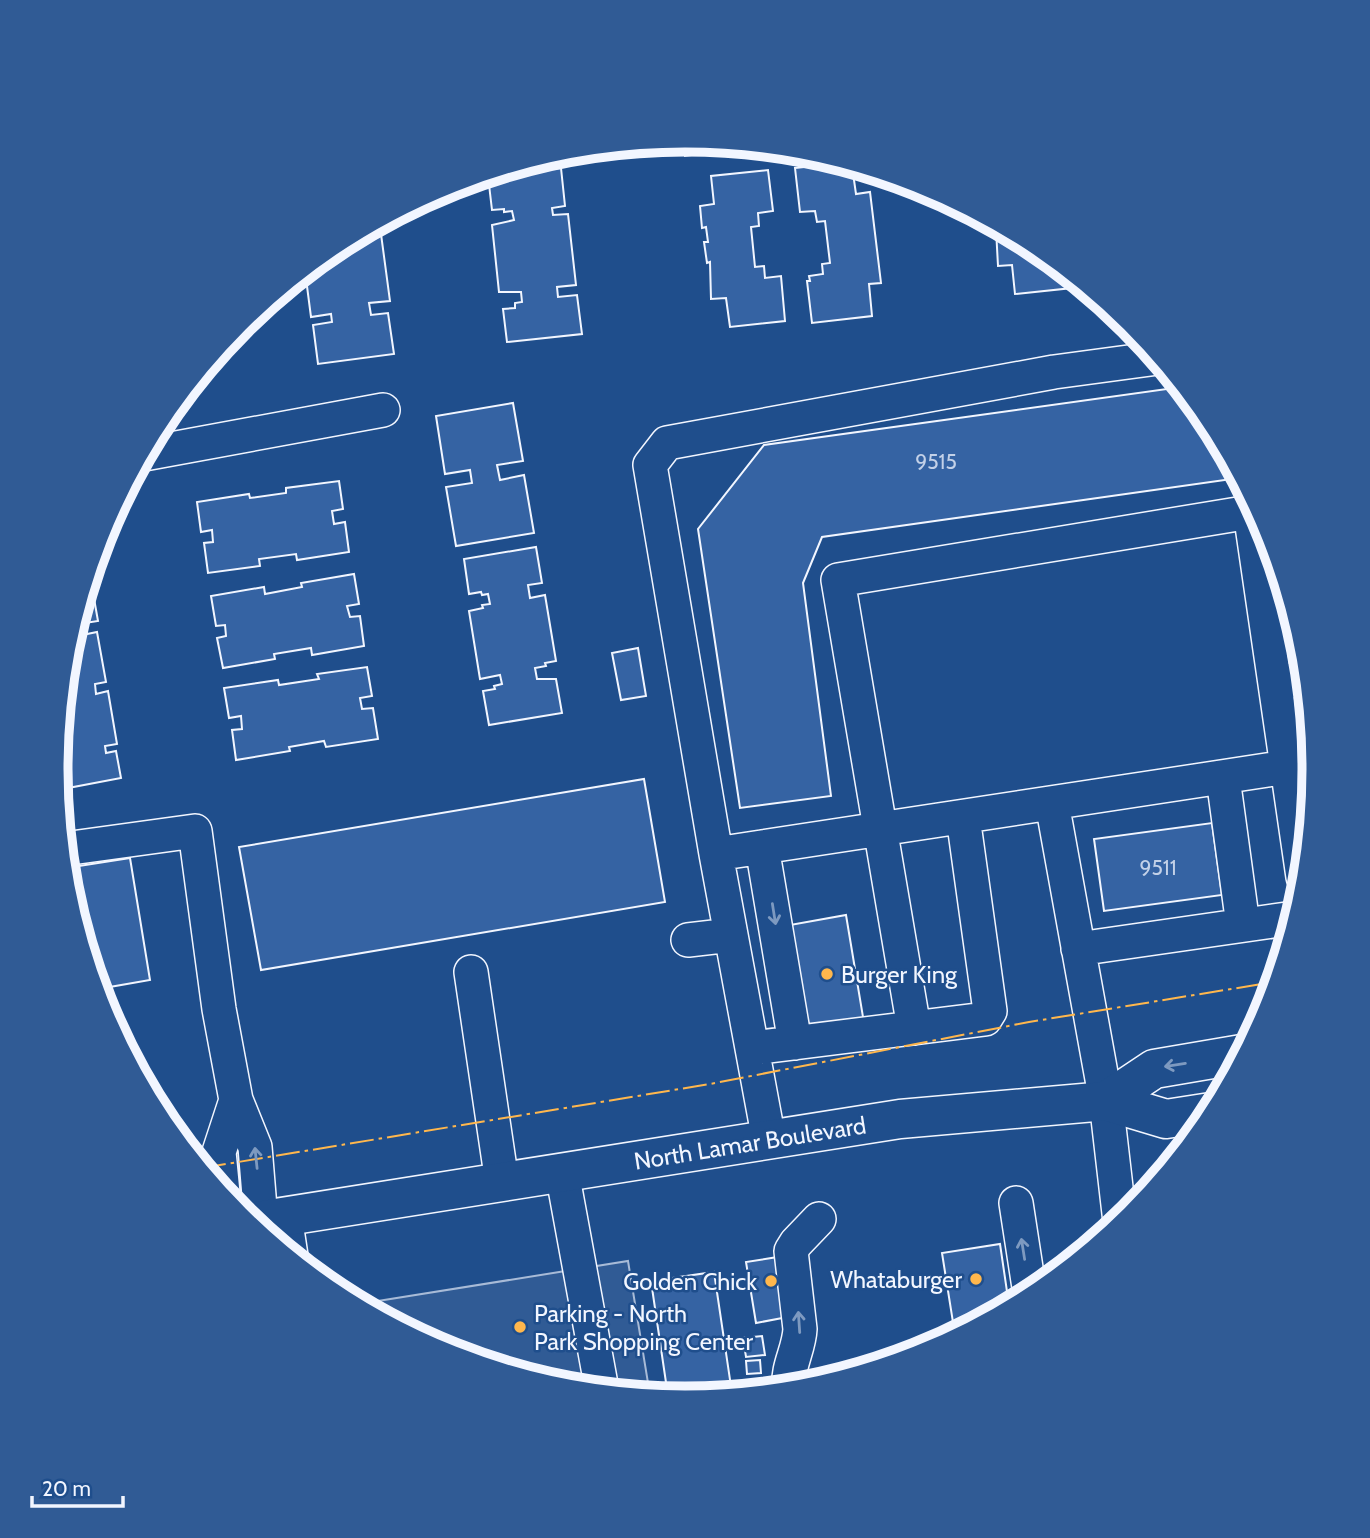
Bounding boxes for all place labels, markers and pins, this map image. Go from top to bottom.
place label: Burger King [841,960,958,989]
marker: Burger King [819,966,835,982]
place label: Whataburger [830,1265,962,1294]
place label: Golden Chick [623,1267,757,1296]
marker: Whataburger [968,1271,984,1287]
marker: Golden Chick [763,1273,779,1289]
place label: Parking - North Park Shopping Center [534,1299,754,1356]
marker: Parking - North Park Shopping Center [512,1319,528,1335]

